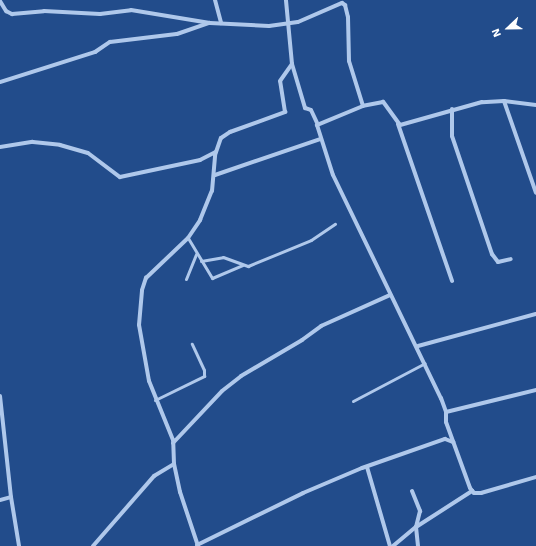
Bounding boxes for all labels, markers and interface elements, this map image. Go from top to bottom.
north arrow [488,8,528,48]
text: N [489,26,504,39]

